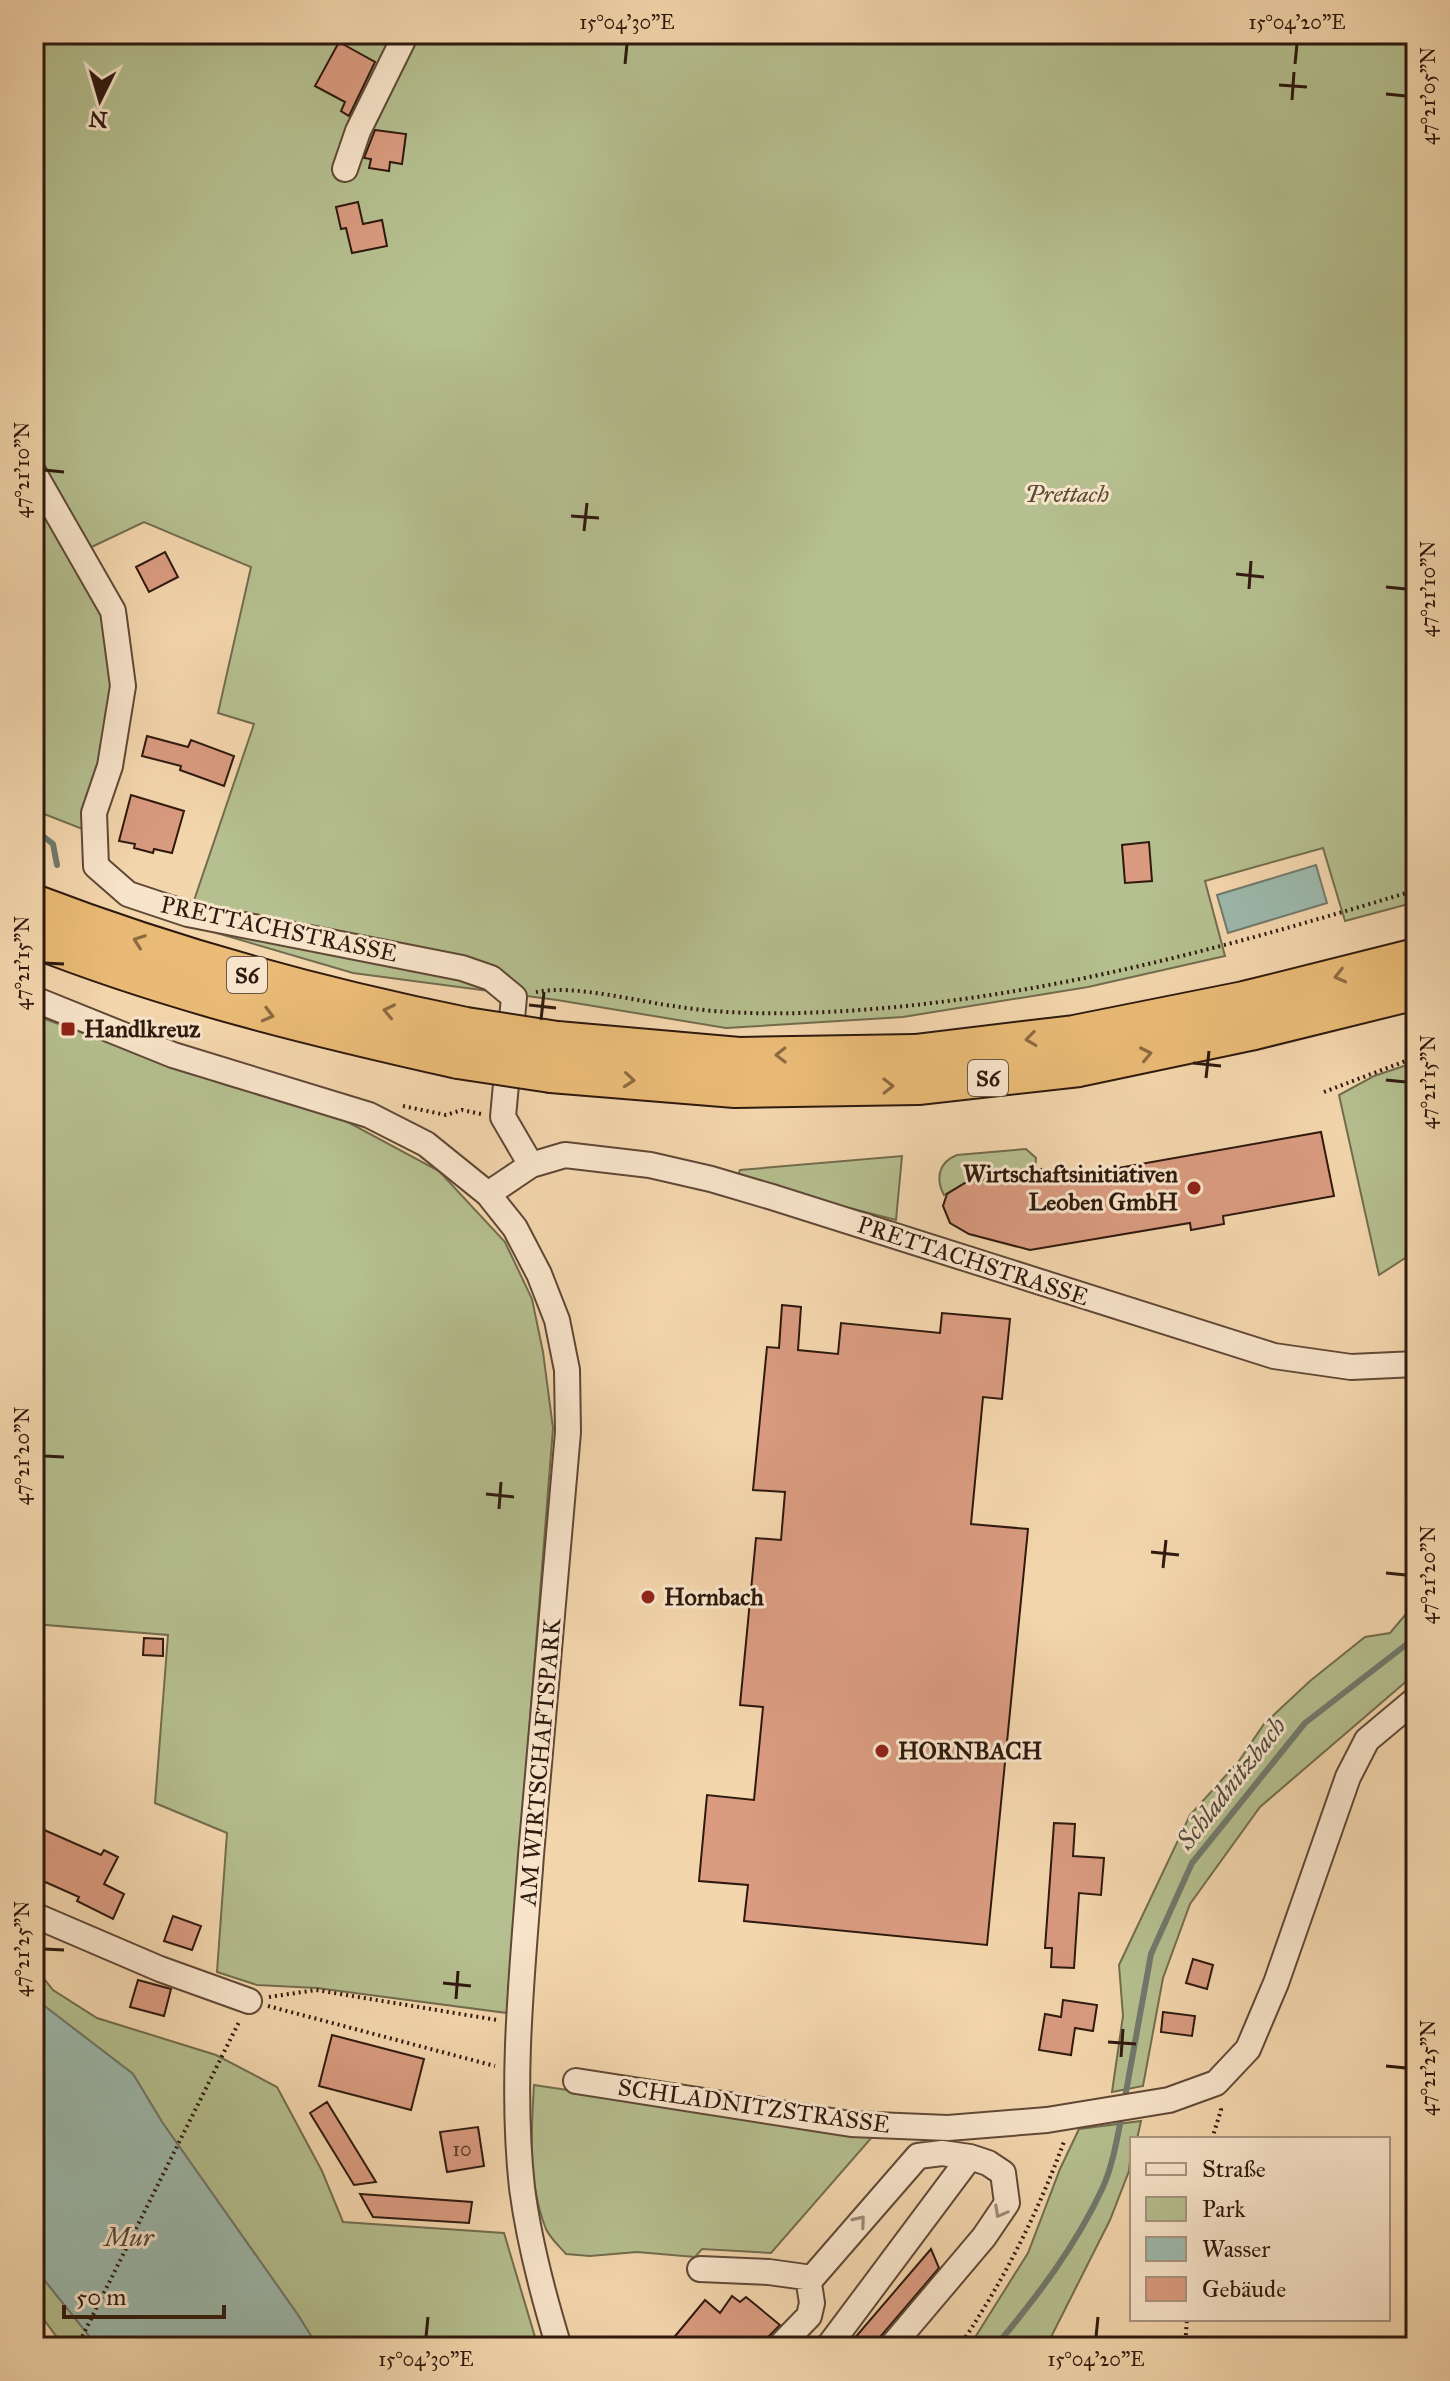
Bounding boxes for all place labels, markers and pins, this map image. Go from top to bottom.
place label: Handlkreuz [84,1014,201,1044]
marker: Handlkreuz [59,1020,77,1038]
place label: Wirtschaftsinitiativen Leoben GmbH [963,1159,1178,1217]
marker: Wirtschaftsinitiativen Leoben GmbH [1185,1179,1203,1197]
place label: Hornbach [664,1582,764,1612]
marker: Hornbach [639,1588,657,1606]
place label: HORNBACH [898,1736,1043,1766]
marker: HORNBACH [873,1742,891,1760]

